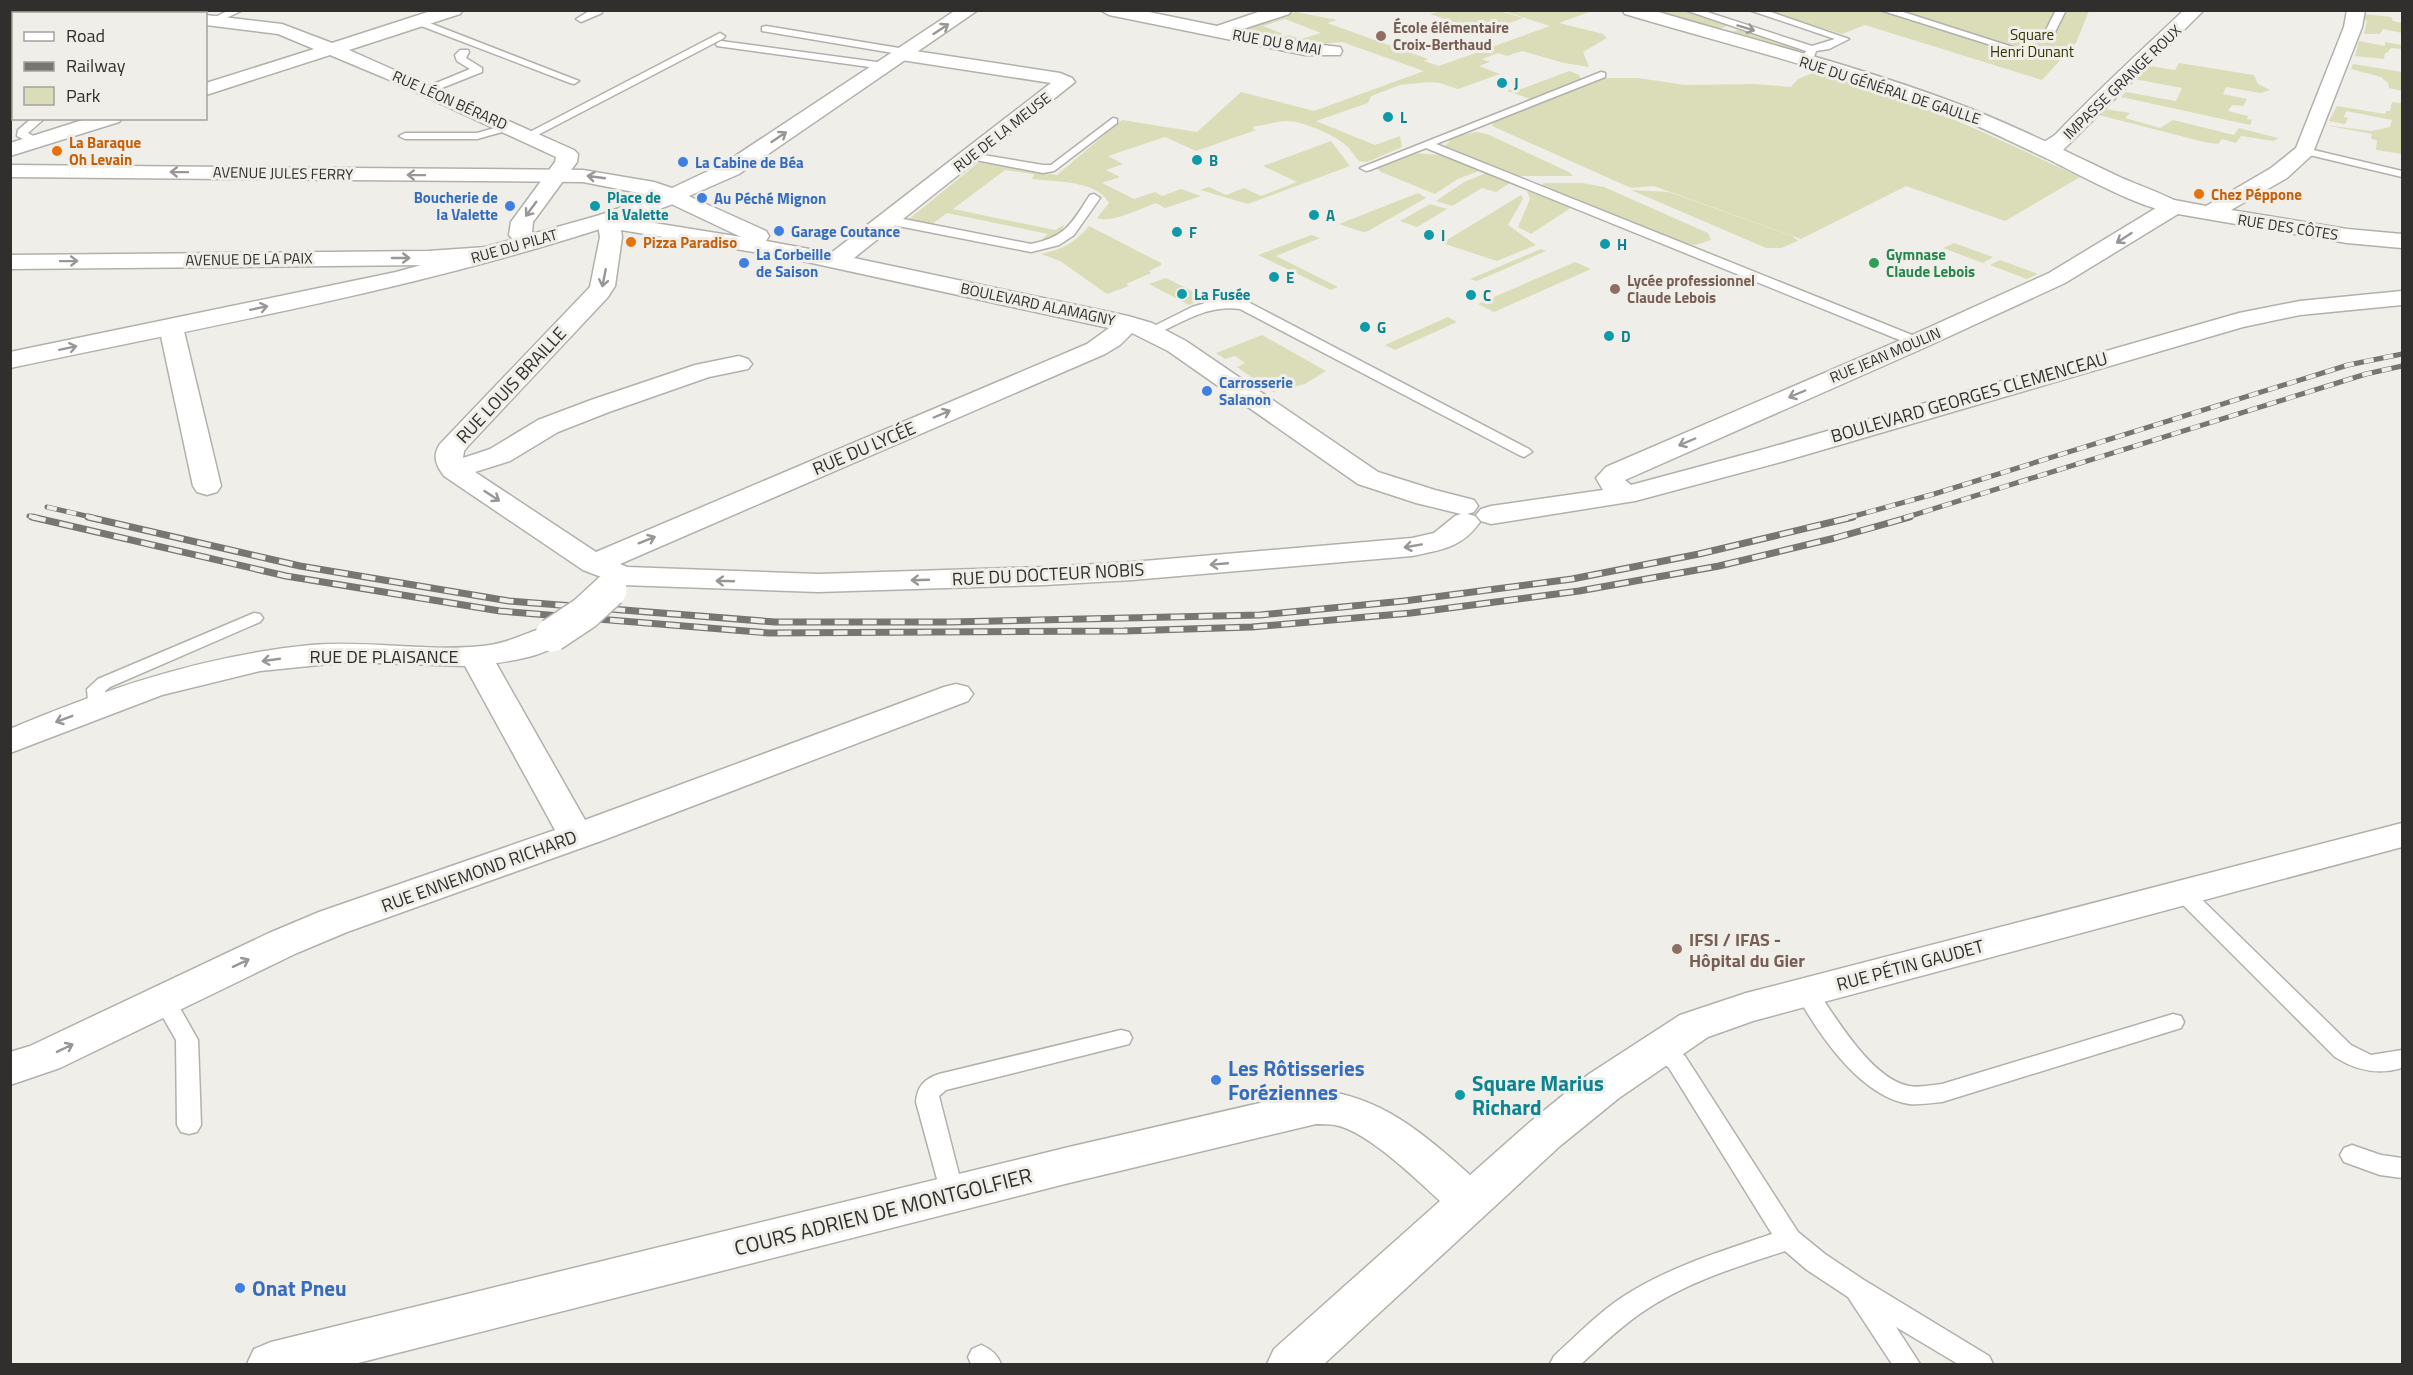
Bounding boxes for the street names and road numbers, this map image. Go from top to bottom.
street label: IMPASSE GRANGE ROUX [2058,19,2187,145]
street label: RUE DU 8 MAI [1231,23,1323,61]
street label: RUE DU GÉNÉRAL DE GAULLE [1796,50,1984,130]
street label: RUE LÉON BÉRARD [389,64,511,136]
street label: RUE DE LA MEUSE [948,87,1056,177]
street label: AVENUE JULES FERRY [213,160,353,186]
street label: RUE DES CÔTES [2236,208,2340,246]
street label: RUE DU PILAT [468,223,560,269]
street label: AVENUE DE LA PAIX [185,246,313,272]
street label: BOULEVARD ALAMAGNY [959,276,1117,332]
street label: RUE LOUIS BRAILLE [450,321,572,449]
street label: RUE JEAN MOULIN [1826,321,1944,389]
street label: BOULEVARD GEORGES CLEMENCEAU [1828,345,2110,449]
street label: RUE DU LYCÉE [808,414,920,482]
street label: RUE DU DOCTEUR NOBIS [951,555,1145,593]
street label: RUE DE PLAISANCE [310,643,458,670]
street label: RUE ENNEMOND RICHARD [377,823,581,919]
street label: RUE PÉTIN GAUDET [1833,932,1987,998]
street label: COURS ADRIEN DE MONTGOLFIER [731,1158,1035,1264]

